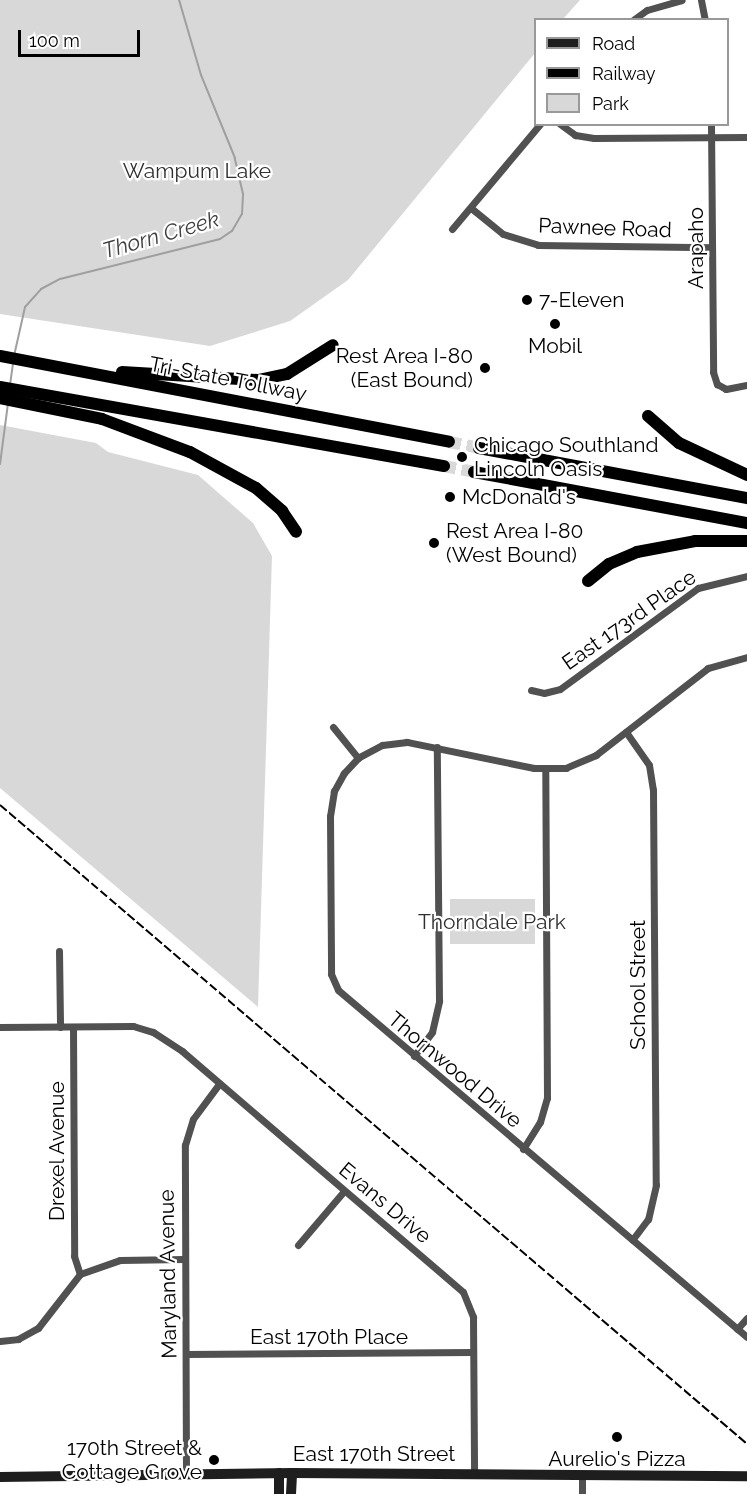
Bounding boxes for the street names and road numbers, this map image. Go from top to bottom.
street label: Arapaho [683,207,709,289]
street label: Pawnee Road [538,213,672,243]
street label: Tri-State Tollway [147,351,309,407]
street label: East 173rd Place [557,565,701,675]
street label: School Street [625,920,651,1050]
street label: Thornwood Drive [383,1007,527,1133]
street label: Drexel Avenue [44,1080,70,1222]
street label: Evans Drive [334,1157,436,1249]
street label: Maryland Avenue [154,1189,182,1359]
street label: East 170th Place [250,1324,408,1350]
street label: East 170th Street [293,1441,455,1467]

